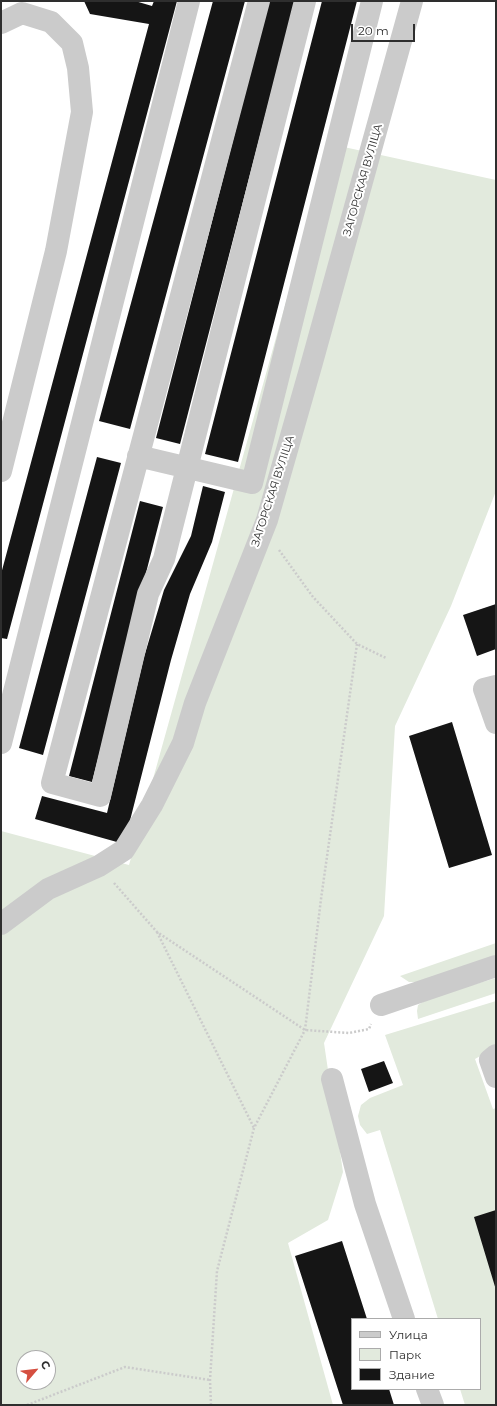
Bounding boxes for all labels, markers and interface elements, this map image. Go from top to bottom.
scale bar [353,16,417,42]
text: 20 m [358,23,389,38]
street label: ЗАГОРСКАЯ ВУЛІЦА [341,122,385,238]
street label: ЗАГОРСКАЯ ВУЛІЦА [249,434,297,548]
legend [351,1318,481,1390]
text: Улица [389,1327,428,1342]
text: Парк [389,1347,421,1362]
north arrow [16,1350,56,1390]
text: С [38,1358,54,1372]
text: Здание [389,1367,435,1382]

